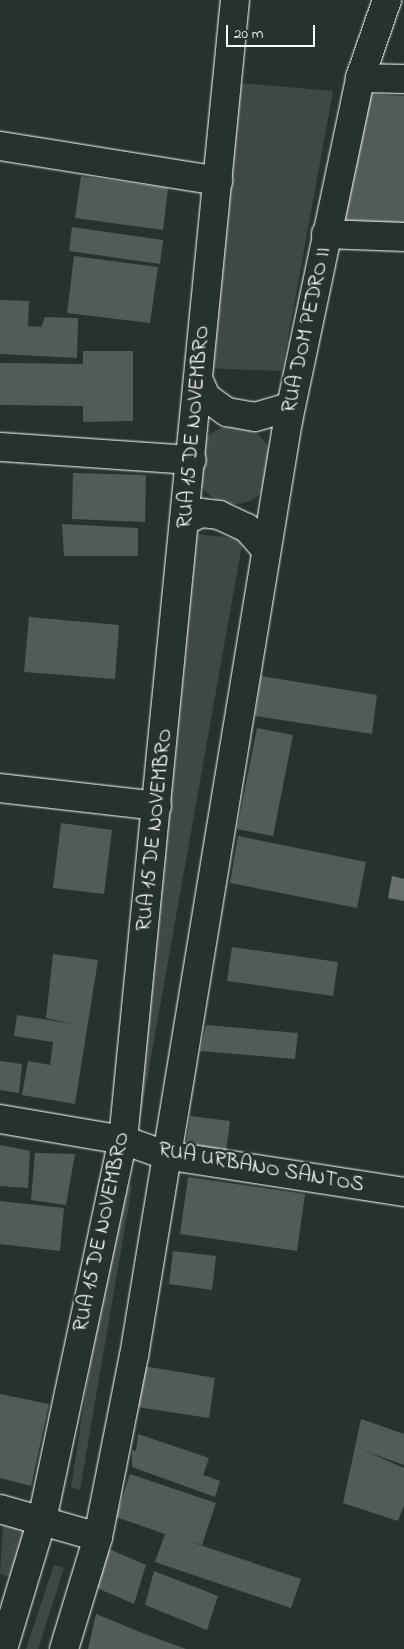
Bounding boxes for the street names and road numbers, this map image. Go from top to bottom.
street label: RUA DOM PEDRO II [277,245,337,415]
street label: RUA 15 DE NOVEMBRO [173,325,215,529]
street label: RUA 15 DE NOVEMBRO [132,728,178,932]
street label: RUA 15 DE NOVEMBRO [69,1130,135,1334]
street label: RUA URBANO SANTOS [156,1138,366,1198]

